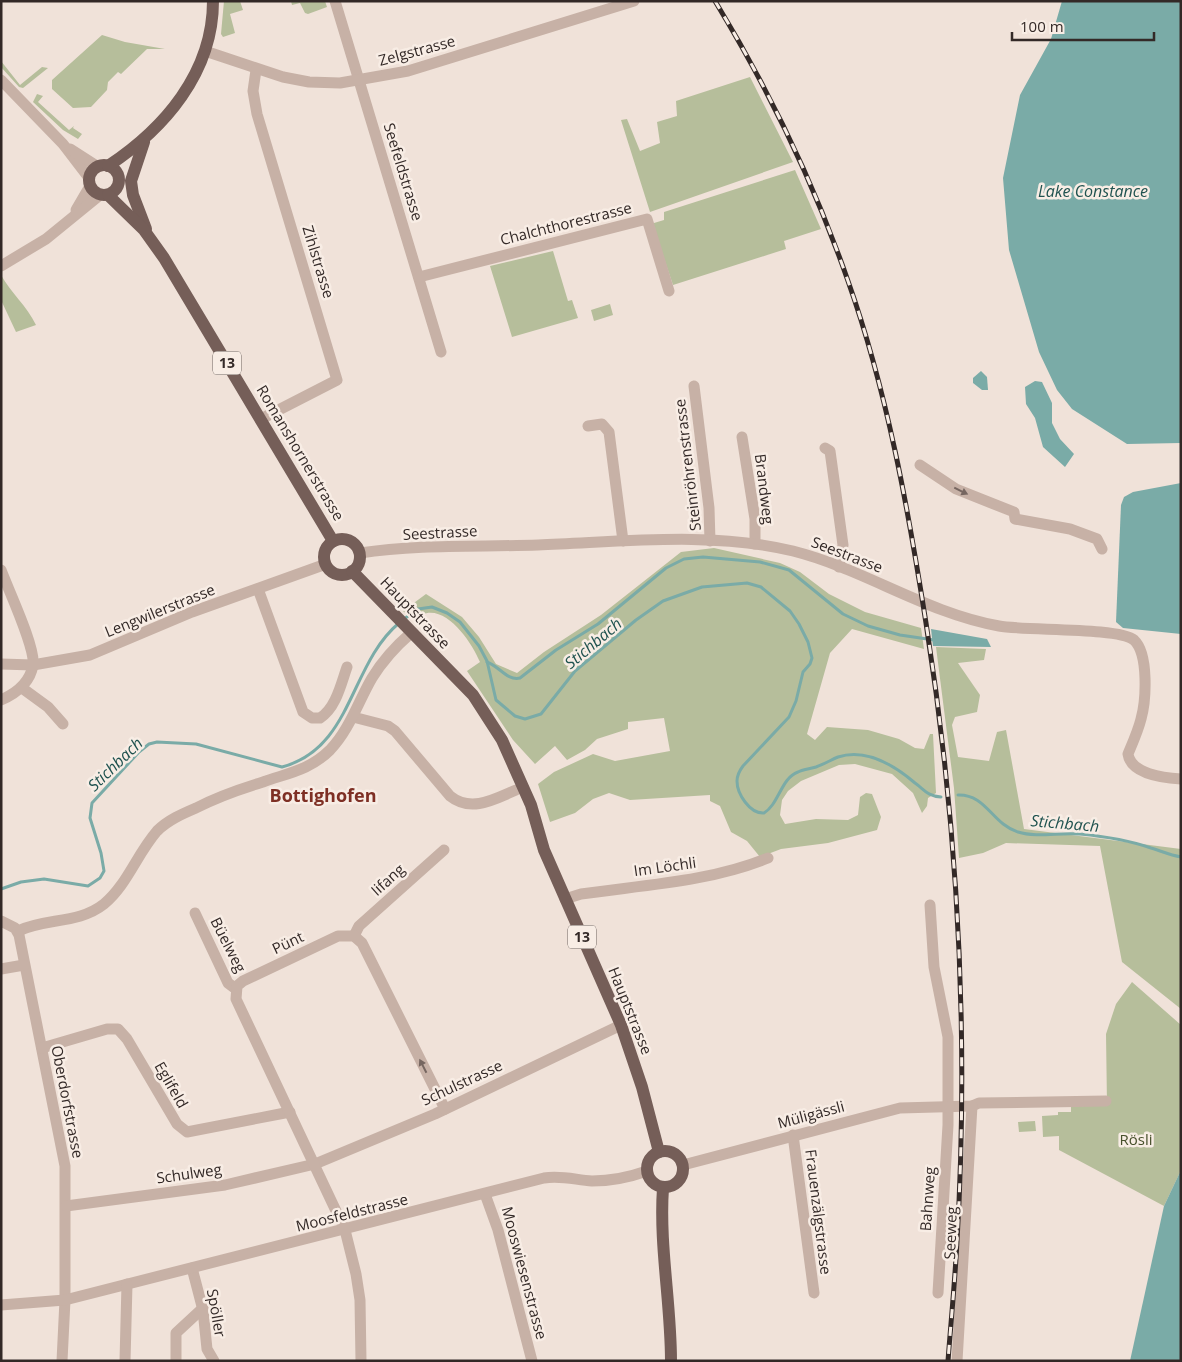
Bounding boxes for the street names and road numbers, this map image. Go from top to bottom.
street label: Zelgstrasse [376,30,457,70]
street label: Seefeldstrasse [380,120,428,223]
street label: Chalchthorestrasse [498,197,634,249]
street label: Zihlstrasse [298,223,339,301]
road number: 13 [213,352,241,374]
street label: Romanshornerstrasse [252,381,349,524]
street label: Steinröhrenstrasse [669,398,705,532]
street label: Brandweg [751,453,779,525]
street label: Seestrasse [402,520,478,544]
street label: Seestrasse [809,531,886,577]
street label: Hauptstrasse [376,572,455,653]
street label: Lengwilerstrasse [102,579,218,641]
street label: Im Löchli [632,852,697,880]
street label: Iifang [366,859,408,900]
street label: Büelweg [207,914,251,976]
street label: Pünt [268,926,307,958]
road number: 13 [568,926,596,949]
street label: Hauptstrasse [604,964,658,1057]
street label: Oberdorfstrasse [47,1044,89,1160]
street label: Schulstrasse [418,1055,505,1110]
street label: Eglifeld [151,1058,193,1111]
street label: Müligässli [775,1095,846,1133]
street label: Frauenzälgstrasse [801,1148,837,1276]
street label: Schulweg [155,1159,223,1187]
street label: Bahnweg [915,1166,939,1232]
street label: Moosfeldstrasse [294,1188,410,1236]
street label: Mooswiesenstrasse [498,1204,552,1341]
street label: Seeweg [939,1206,961,1260]
street label: Spöller [203,1287,231,1338]

